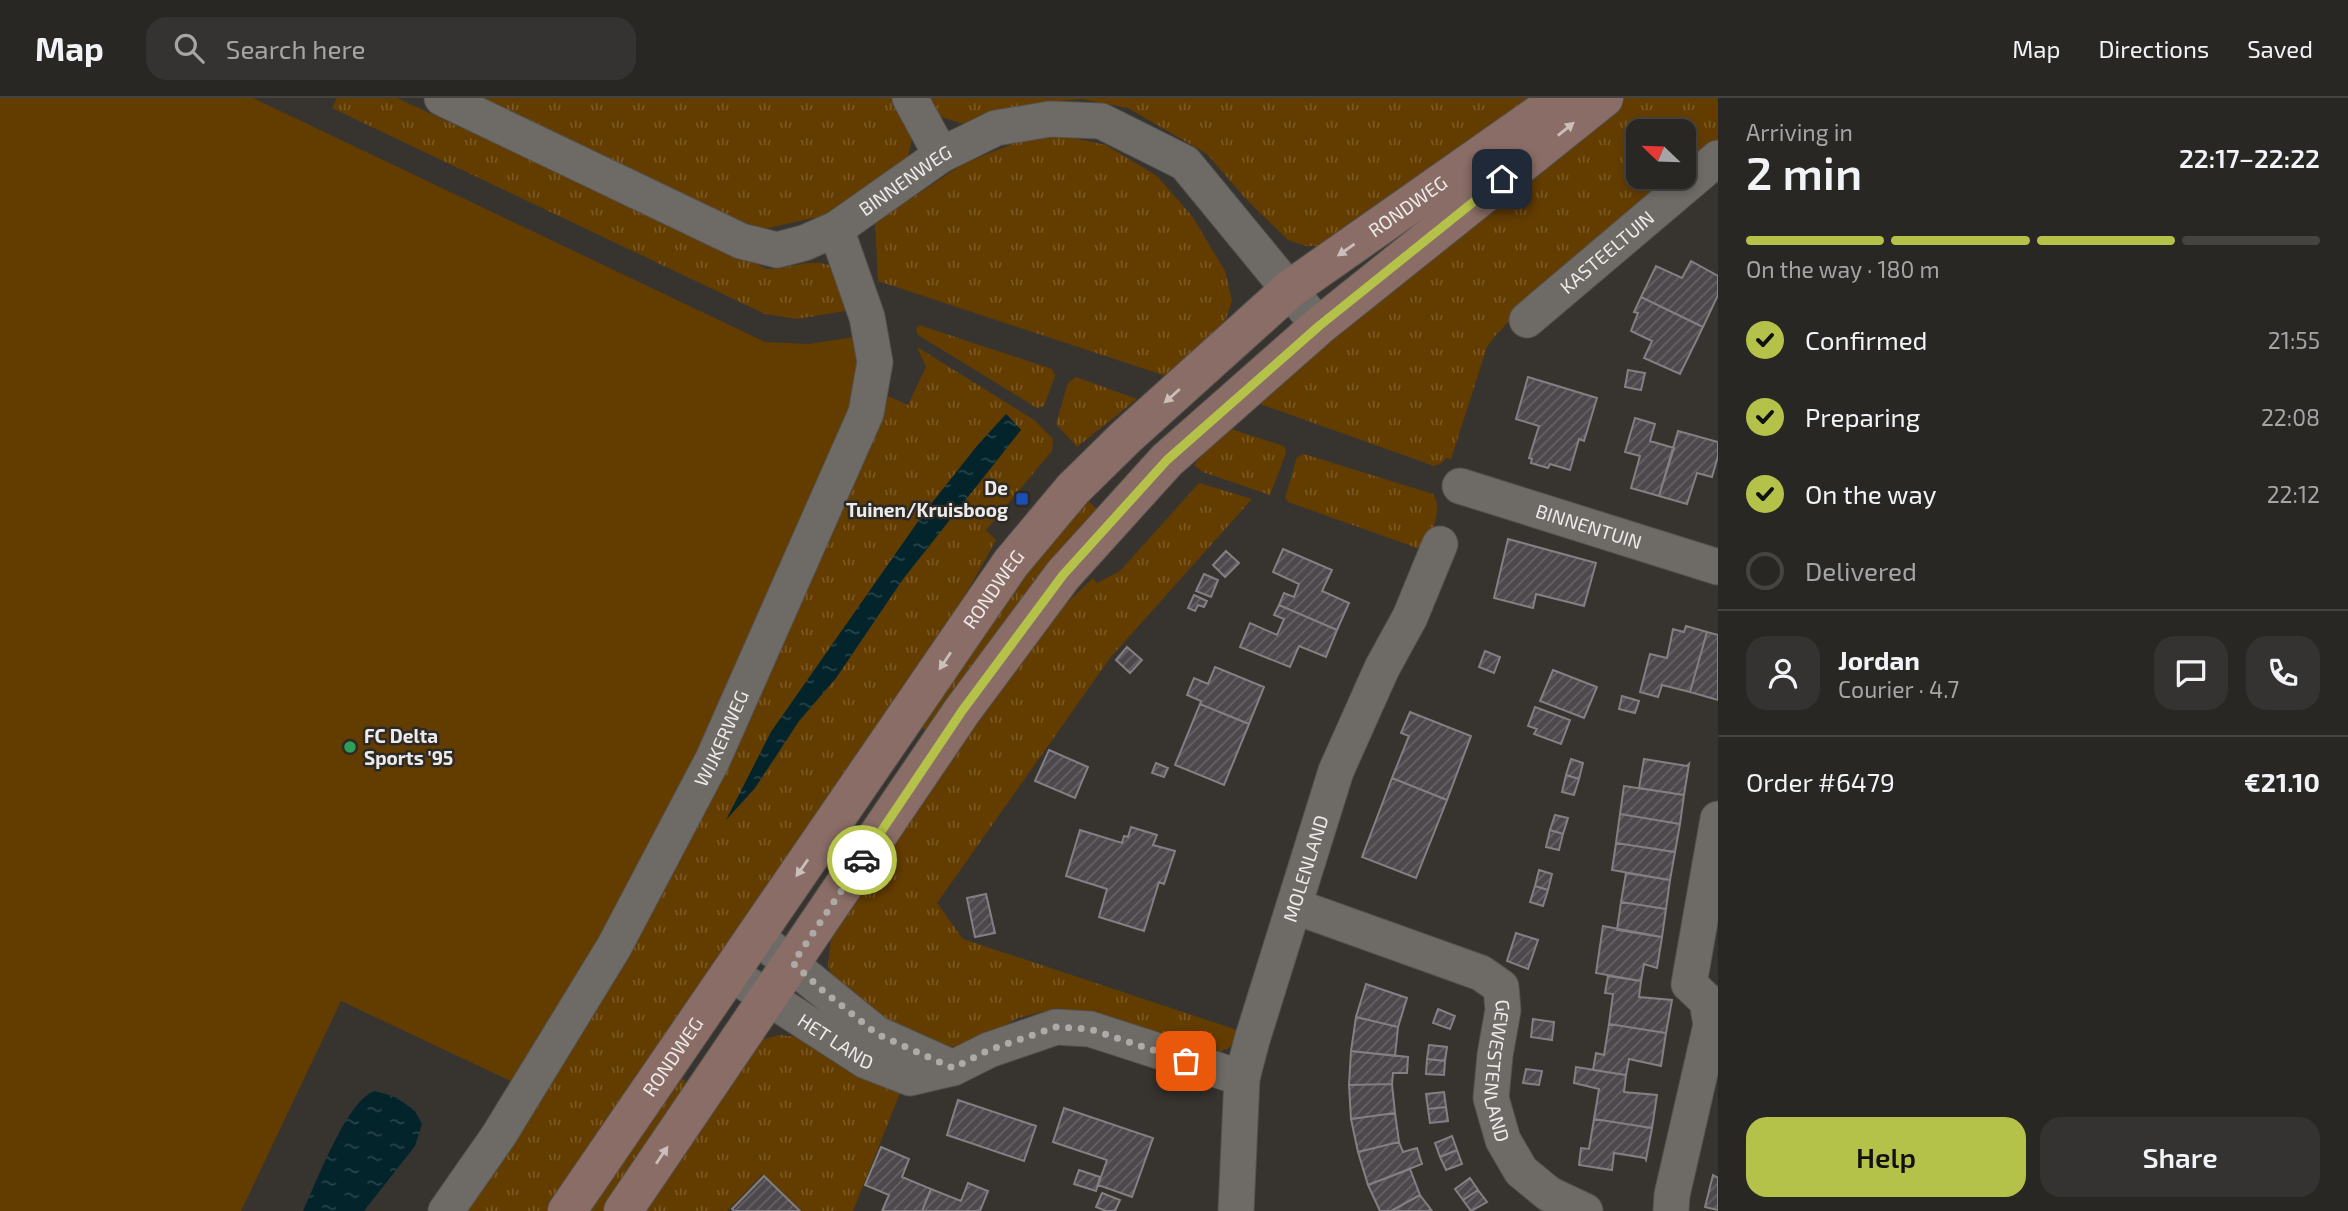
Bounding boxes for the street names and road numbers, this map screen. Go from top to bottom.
street label: BINNENWEG [854,140,955,220]
street label: RONDWEG [1364,170,1451,242]
street label: KASTEELTUIN [1555,205,1658,298]
street label: BINNENTUIN [1533,499,1645,553]
street label: RONDWEG [958,545,1028,633]
street label: WIJKERWEG [689,686,753,790]
street label: MOLENLAND [1278,812,1333,925]
street label: GEWESTENLAND [1480,999,1515,1145]
street label: HET LAND [794,1008,877,1074]
street label: RONDWEG [637,1012,707,1100]

